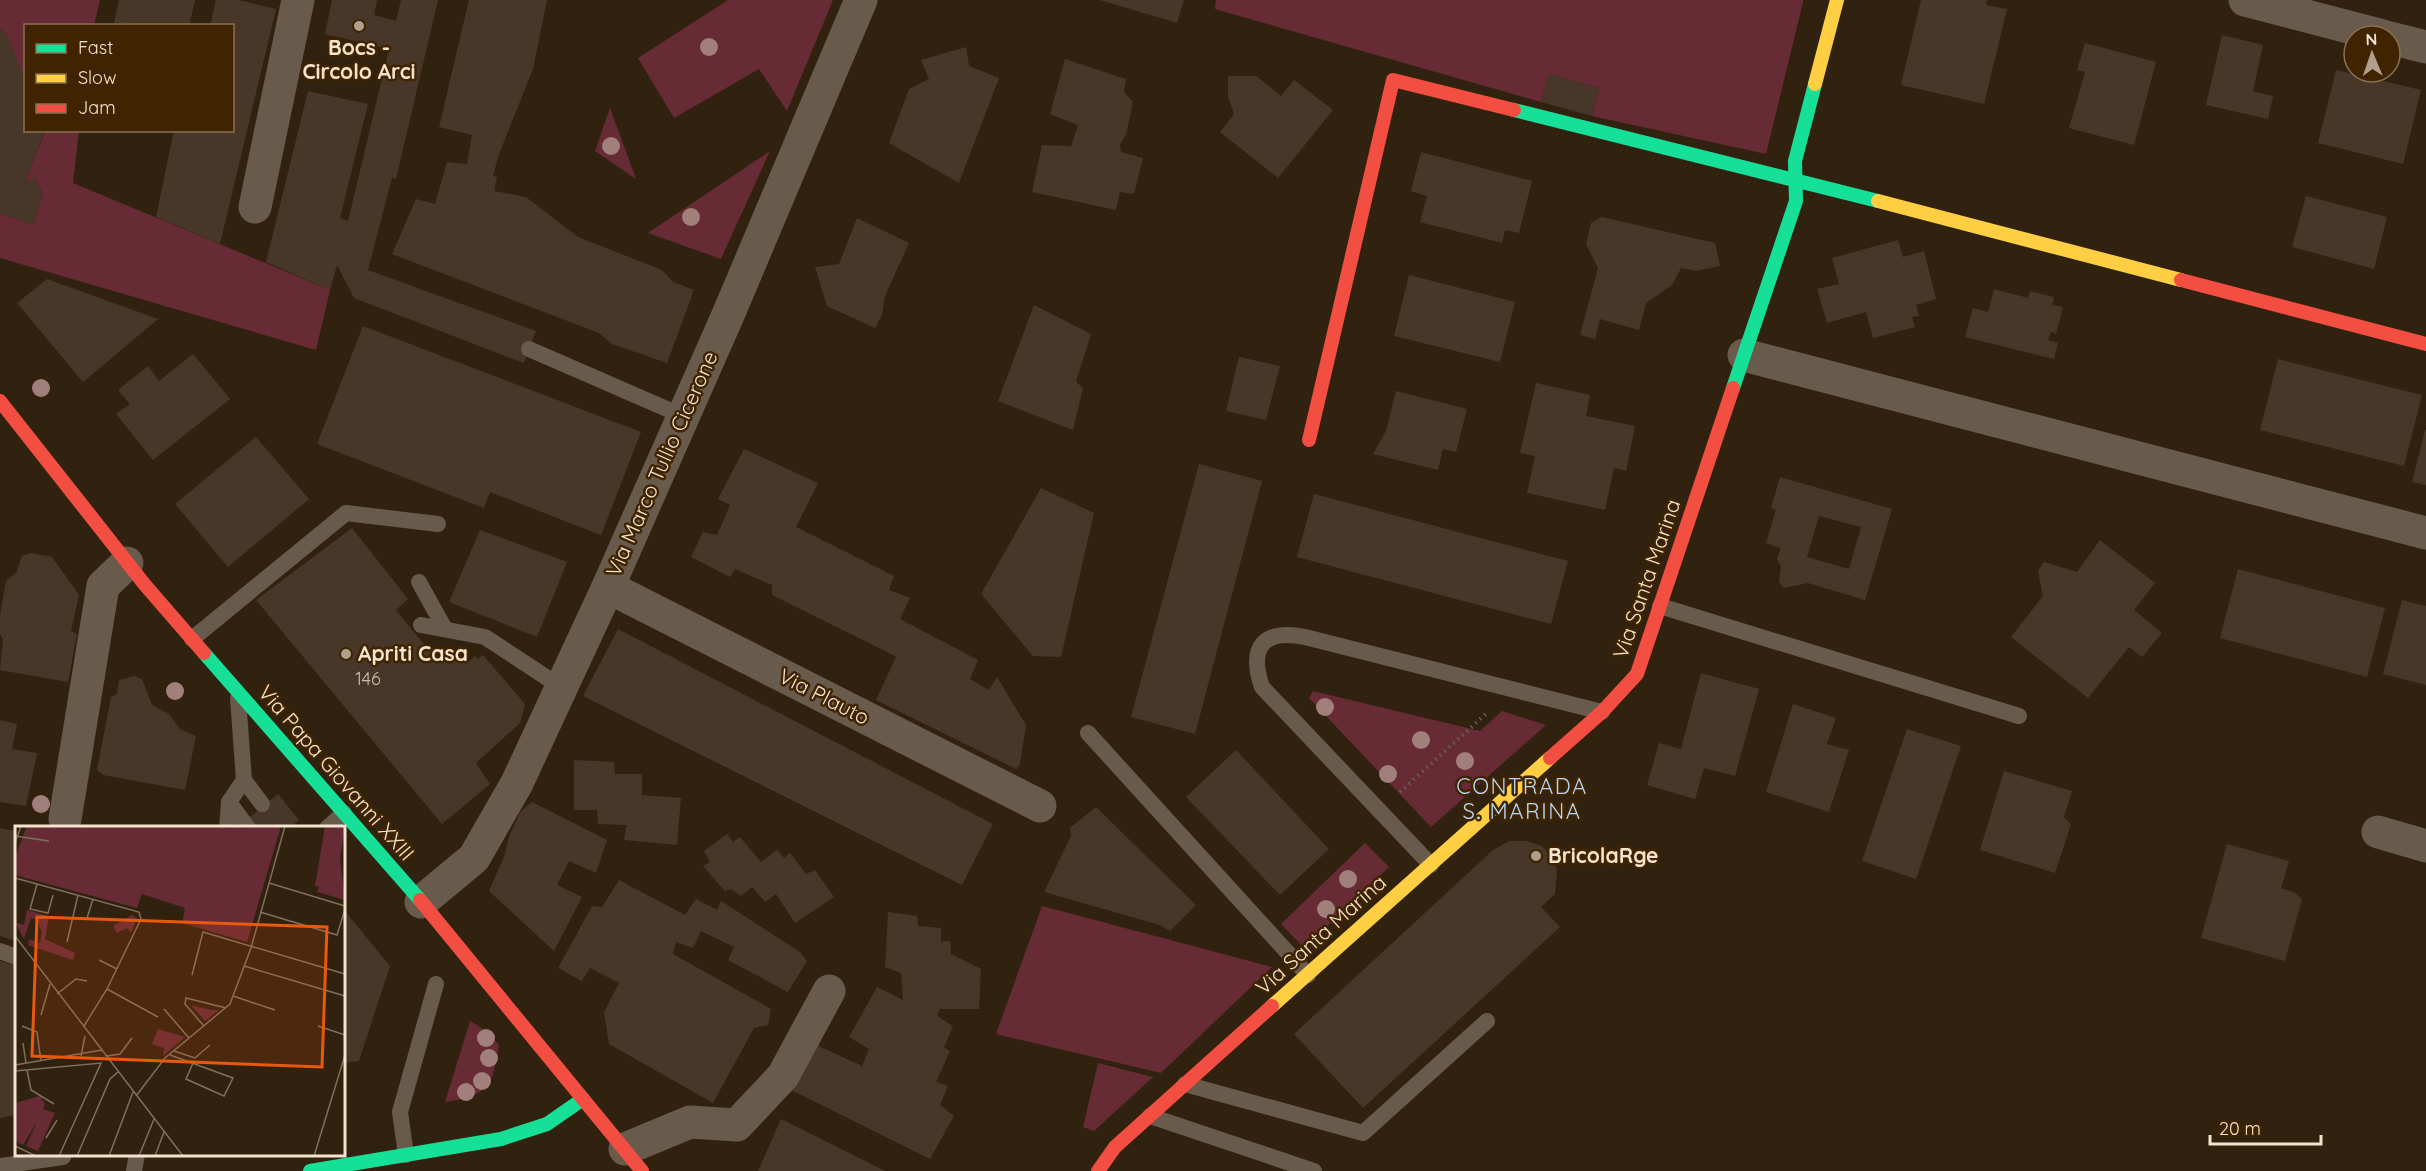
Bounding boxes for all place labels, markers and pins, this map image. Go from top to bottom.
marker: Bocs - Circolo Arci [352,19,366,33]
place label: Bocs - Circolo Arci [302,34,416,84]
place label: Apriti Casa [358,640,468,666]
marker: Apriti Casa [339,647,353,661]
place label: BricolaRge [1548,842,1659,868]
marker: BricolaRge [1529,849,1543,863]

